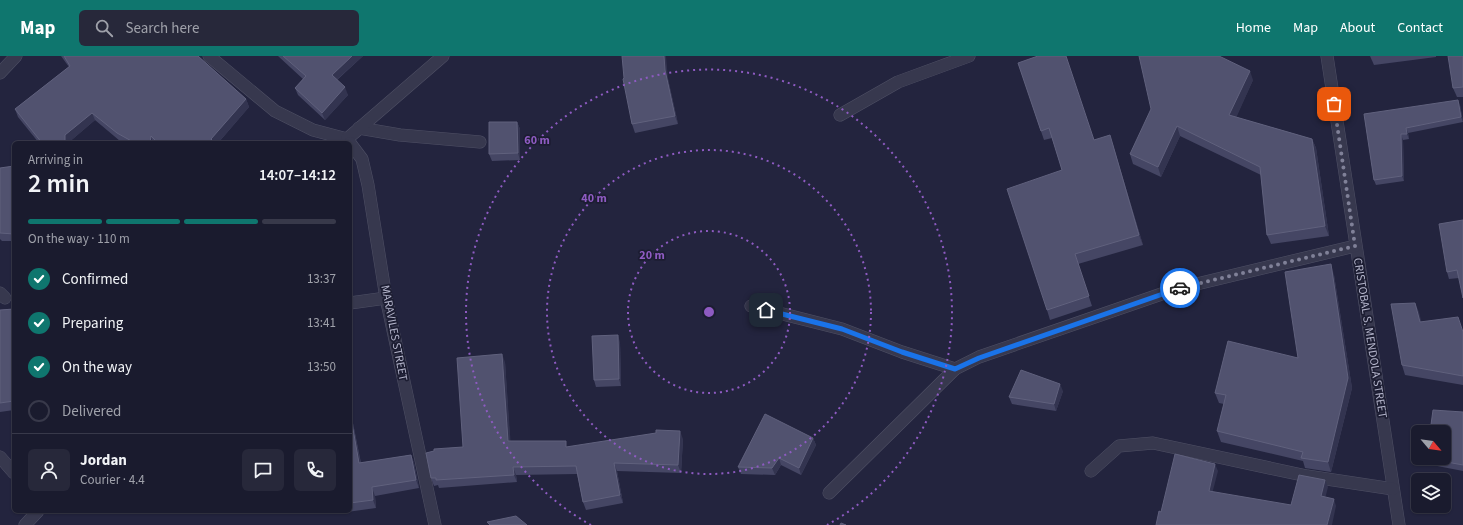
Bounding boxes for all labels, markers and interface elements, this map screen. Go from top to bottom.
search box [79,10,359,46]
text: Map [20,15,55,42]
icon: search [93,17,115,39]
text: Search here [125,18,199,39]
text: Home [1236,18,1271,38]
text: Map [1293,18,1318,38]
text: About [1340,18,1375,38]
text: Contact [1397,18,1443,38]
pin [1317,87,1351,121]
icon: bag [1323,93,1345,115]
text: 60 m [524,132,550,149]
text: Arriving in [28,151,83,169]
text: 2 min [28,165,90,202]
text: 14:07–14:12 [259,165,336,186]
text: 40 m [581,190,607,207]
text: On the way · 110 m [28,230,130,248]
text: 20 m [639,247,665,264]
street label: CRISTOBAL S. MENDOLA STREET [1349,257,1391,420]
icon: check [28,268,50,290]
courier [1160,268,1200,308]
text: Confirmed [62,269,128,290]
text: 13:37 [307,270,336,288]
icon: car [1169,277,1191,299]
street label: MARAVILES STREET [376,284,412,383]
pin [749,293,783,327]
icon: home [755,299,777,321]
centre of rings [702,305,716,319]
icon: check [28,312,50,334]
text: Preparing [62,313,123,334]
text: 13:41 [307,314,336,332]
icon: check [28,356,50,378]
text: On the way [62,357,132,378]
text: 13:50 [307,358,336,376]
text: Delivered [62,401,121,422]
north arrow [1411,425,1451,465]
map controls [1411,425,1451,513]
button: person [28,449,70,491]
button: chat [242,449,284,491]
button: phone [294,449,336,491]
text: Jordan [80,450,127,471]
text: Courier · 4.4 [80,471,145,489]
button: layers [1411,473,1451,513]

